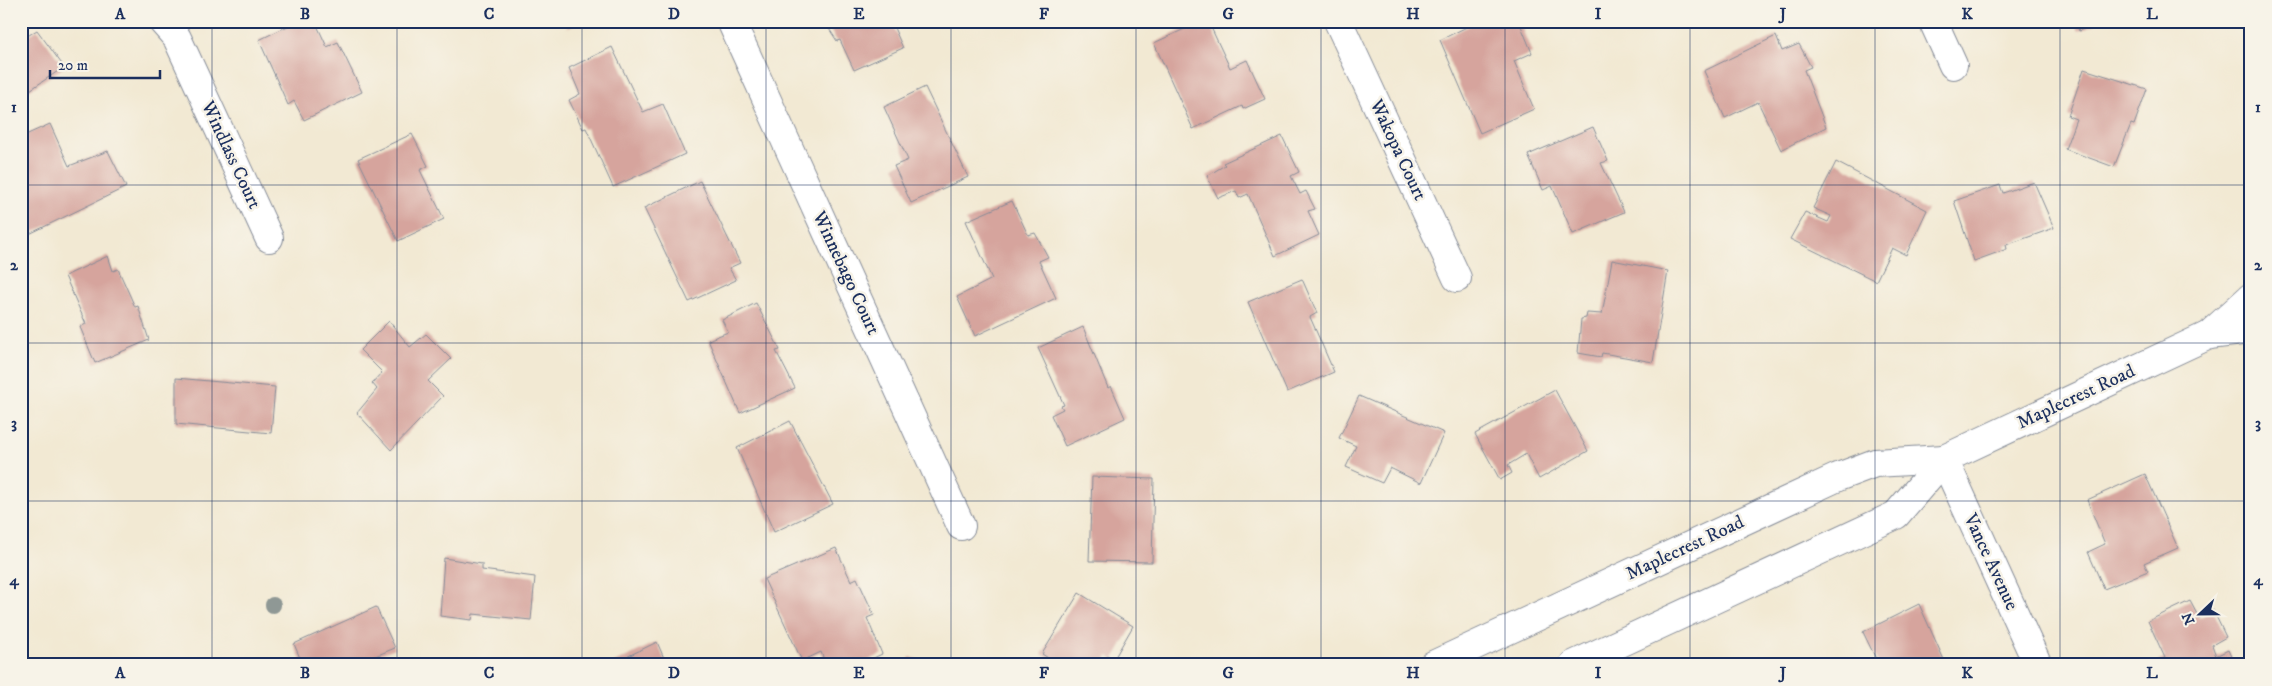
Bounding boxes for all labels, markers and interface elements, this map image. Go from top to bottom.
text: A [114,4,126,24]
text: B [300,4,310,24]
text: C [484,4,494,24]
text: D [668,4,680,24]
text: E [853,4,865,24]
text: F [1039,4,1049,24]
text: G [1222,4,1234,24]
text: H [1406,4,1420,24]
text: I [1595,4,1602,24]
text: J [1778,4,1787,24]
text: K [1961,4,1973,24]
text: L [2146,4,2158,24]
scale bar [50,48,160,80]
text: 20 m [58,56,88,75]
street label: Wakopa Court [1364,95,1431,204]
street label: Windlass Court [196,96,266,213]
text: 1 [11,97,17,117]
text: 1 [2255,97,2261,117]
street label: Winnebago Court [807,207,885,338]
text: 2 [10,255,19,275]
text: 2 [2254,255,2263,275]
street label: Maplecrest Road [2013,359,2139,434]
text: 3 [11,413,17,433]
text: 3 [2255,413,2261,433]
street label: Vance Avenue [1958,509,2023,614]
street label: Maplecrest Road [1622,510,1748,585]
text: 4 [8,570,19,590]
text: 4 [2252,570,2263,590]
north arrow [2174,588,2224,638]
text: N [2178,609,2199,627]
text: A [114,663,126,683]
text: B [300,663,310,683]
text: C [484,663,494,683]
text: D [668,663,680,683]
text: E [853,663,865,683]
text: F [1039,663,1049,683]
text: G [1222,663,1234,683]
text: H [1406,663,1420,683]
text: I [1595,663,1602,683]
text: J [1778,663,1787,683]
text: K [1961,663,1973,683]
text: L [2146,663,2158,683]

